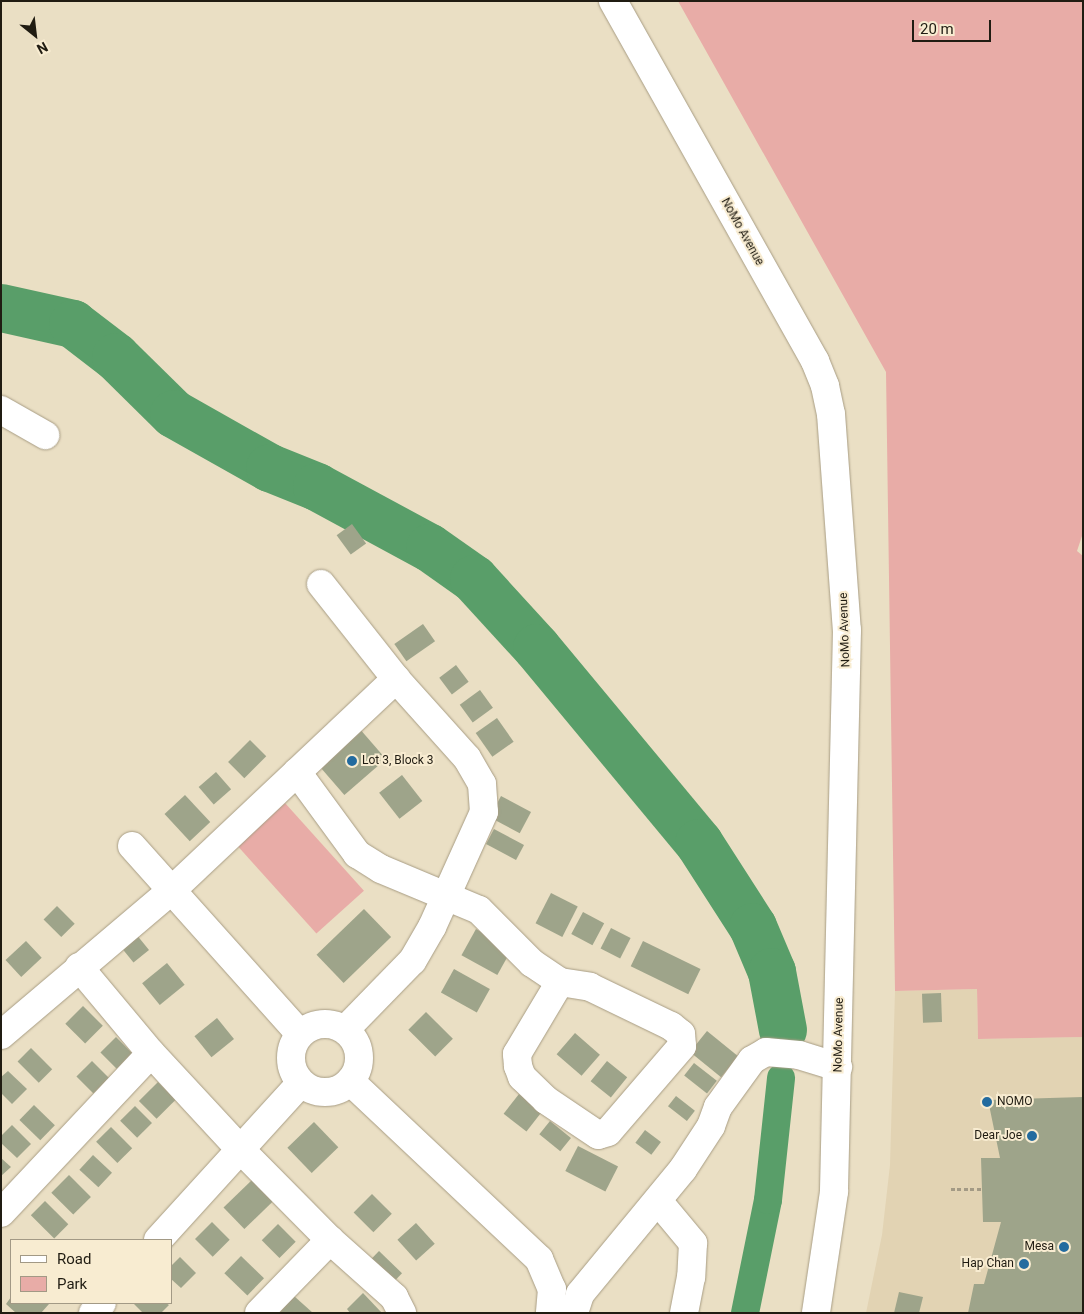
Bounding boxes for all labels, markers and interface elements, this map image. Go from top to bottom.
north arrow [10,10,60,60]
scale bar [914,10,993,42]
text: 20 m [920,20,954,38]
text: N [34,39,50,58]
street label: NoMo Avenue [718,196,766,268]
street label: NoMo Avenue [836,592,854,668]
place label: Lot 3, Block 3 [362,754,434,768]
marker: Lot 3, Block 3 [346,755,358,767]
street label: NoMo Avenue [831,997,847,1073]
place label: NOMO [997,1095,1033,1109]
marker: NOMO [981,1096,993,1108]
place label: Dear Joe [974,1129,1022,1143]
marker: Dear Joe [1026,1130,1038,1142]
legend [10,1239,172,1304]
place label: Mesa [1024,1240,1054,1254]
marker: Mesa [1058,1241,1070,1253]
text: Road [57,1250,91,1268]
place label: Hap Chan [962,1257,1014,1271]
marker: Hap Chan [1018,1258,1030,1270]
text: Park [57,1275,87,1293]

